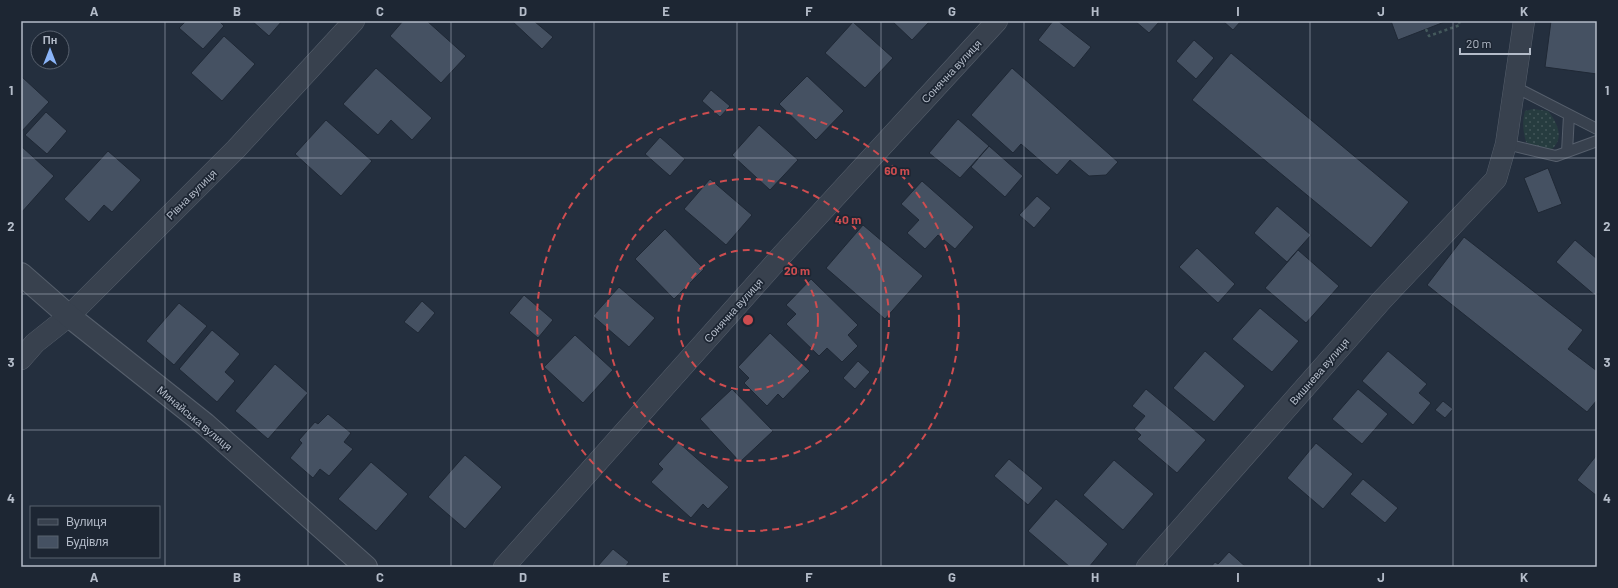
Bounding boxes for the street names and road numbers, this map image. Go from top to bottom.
street label: Сонячна вулиця [918,37,984,105]
street label: Рівна вулиця [163,166,219,222]
street label: Сонячна вулиця [701,275,765,345]
street label: Вишнева вулиця [1286,335,1352,407]
street label: Минайська вулиця [155,383,235,453]

